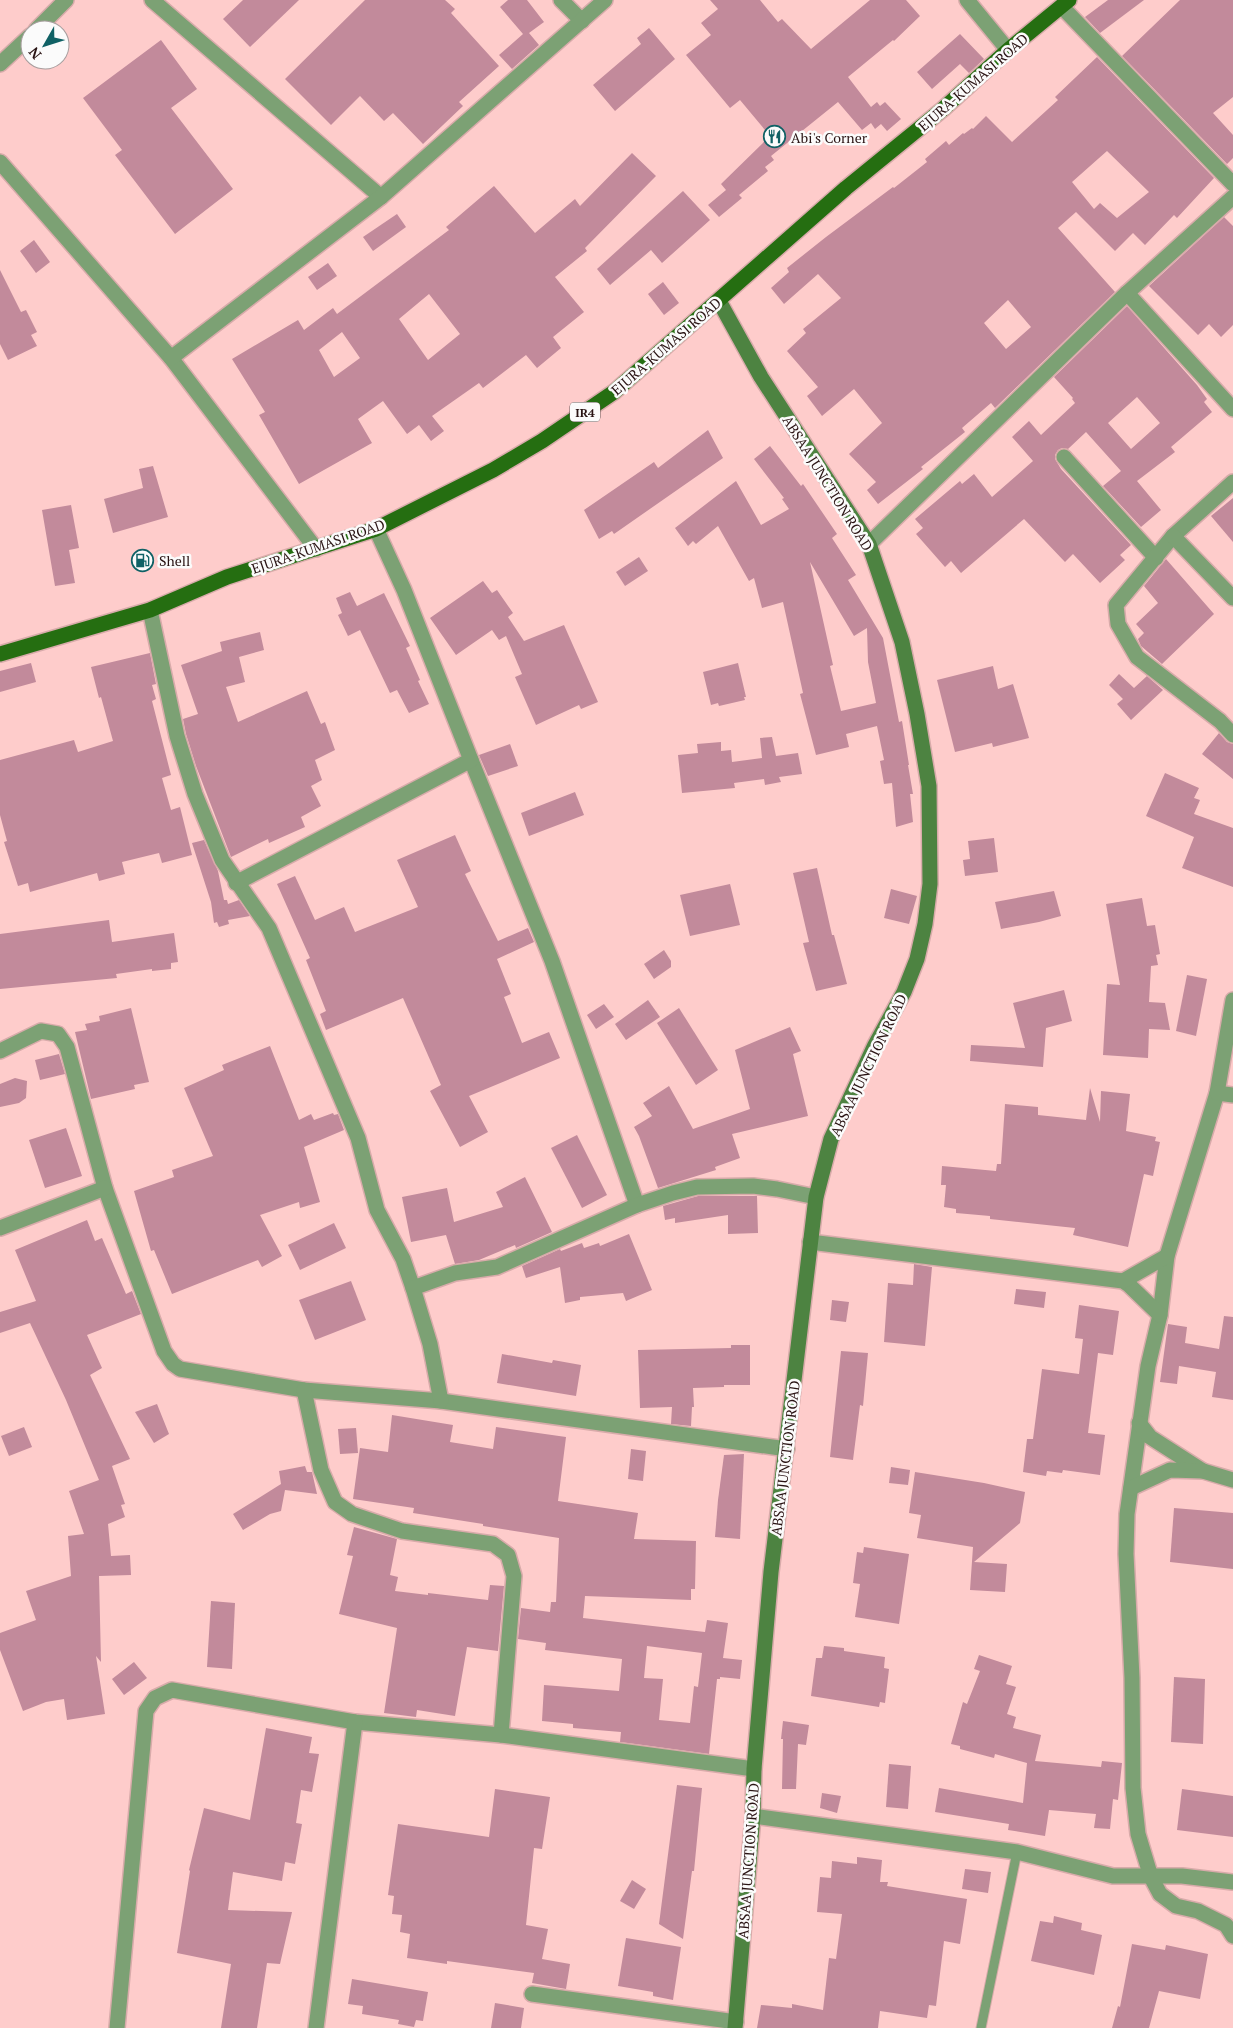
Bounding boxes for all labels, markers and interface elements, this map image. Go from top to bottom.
north arrow [20,20,70,70]
street label: EJURA-KUMASI ROAD [914,29,1032,135]
text: N [24,43,45,64]
restaurant icon: Abi's Corner [763,125,787,149]
place label: Abi's Corner [791,128,868,147]
street label: EJURA-KUMASI ROAD [607,293,725,399]
road number: IR4 [570,402,600,422]
street label: ABSAA JUNCTION ROAD [779,412,877,554]
street label: EJURA-KUMASI ROAD [249,514,387,578]
fuel station icon: Shell [131,548,155,572]
place label: Shell [159,551,190,570]
street label: ABSAA JUNCTION ROAD [825,991,911,1139]
street label: ABSAA JUNCTION ROAD [766,1379,804,1537]
street label: ABSAA JUNCTION ROAD [733,1782,763,1940]

